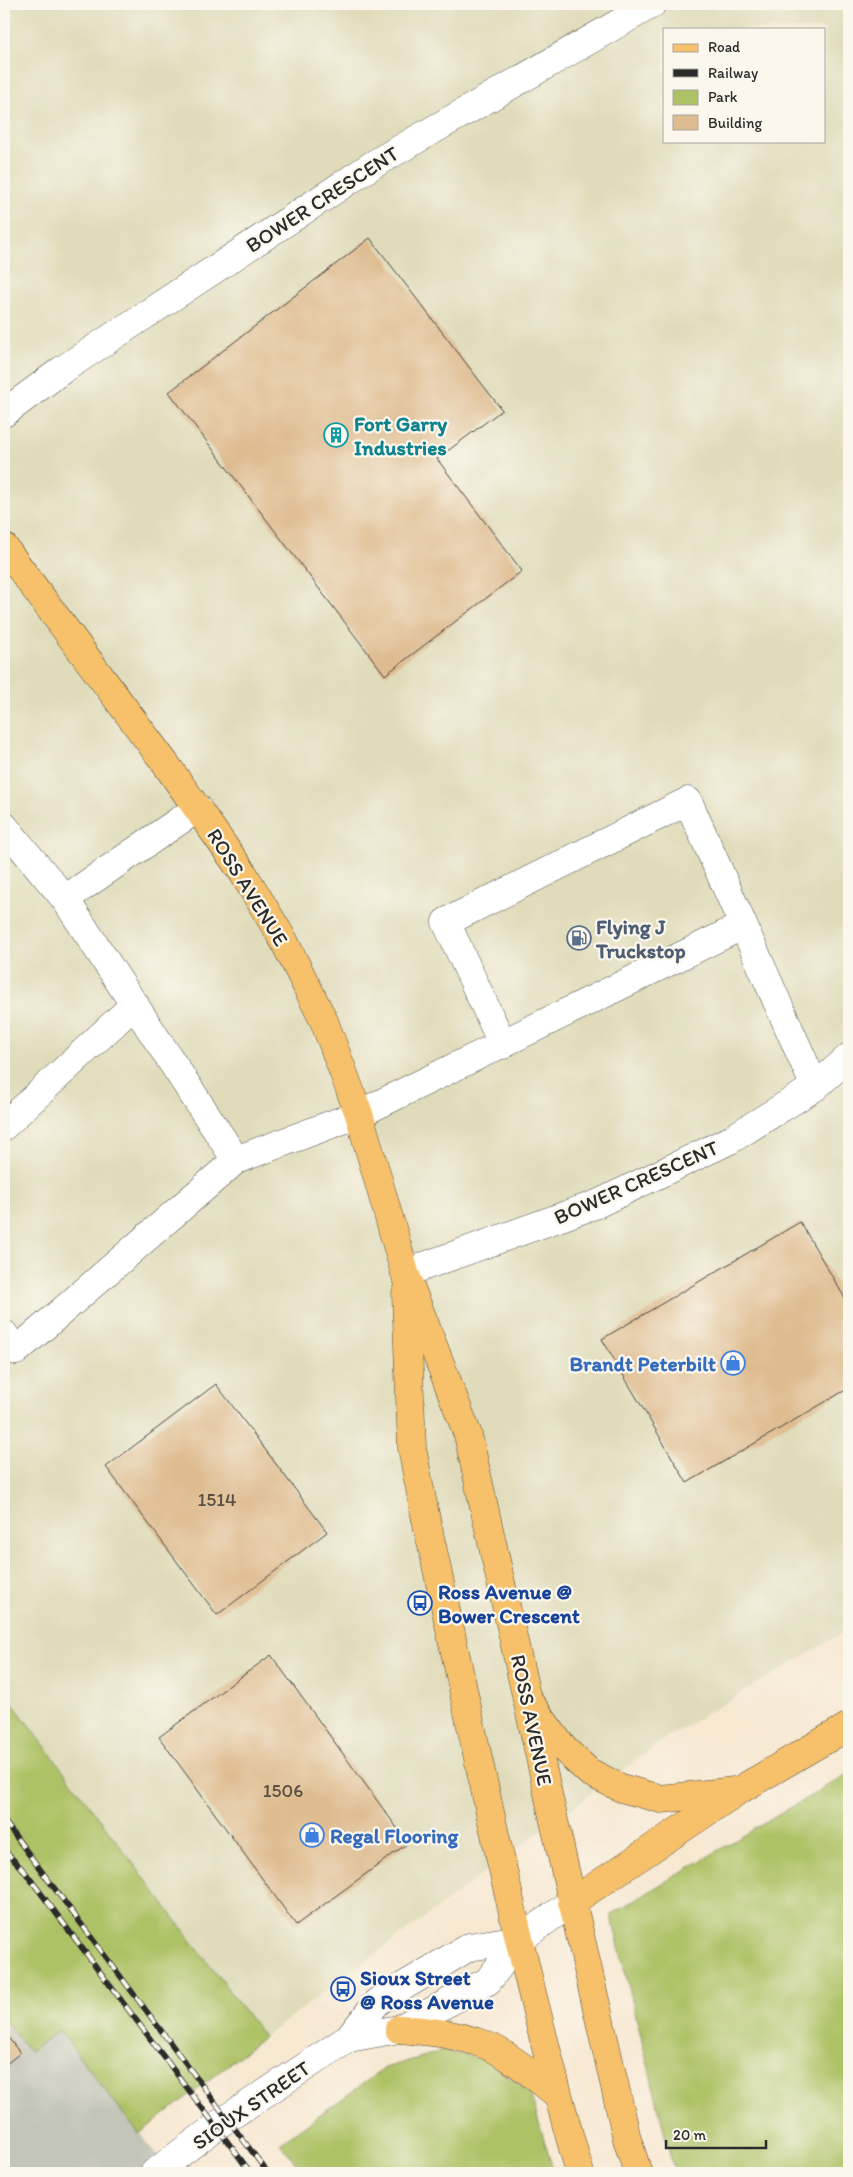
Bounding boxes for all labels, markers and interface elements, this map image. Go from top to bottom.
legend [663,28,826,142]
text: Road [708,38,741,56]
text: Railway [708,64,758,82]
text: Park [708,88,738,106]
text: Building [708,114,762,132]
street label: BOWER CRESCENT [241,140,403,258]
place label: Fort Garry Industries [354,411,447,460]
building icon: Fort Garry Industries [323,422,349,448]
street label: ROSS AVENUE [202,824,294,950]
place label: Flying J Truckstop [595,914,686,964]
fuel station icon: Flying J Truckstop [566,925,592,951]
street label: BOWER CRESCENT [550,1134,722,1229]
shop icon: Brandt Peterbilt [720,1350,746,1376]
place label: Brandt Peterbilt [570,1351,716,1376]
house number: 1514 [197,1488,237,1511]
place label: Ross Avenue @ Bower Crescent [438,1579,580,1628]
bus stop icon: Ross Avenue @ Bower Crescent [407,1590,433,1616]
street label: ROSS AVENUE [506,1652,558,1788]
house number: 1506 [263,1779,303,1802]
shop icon: Regal Flooring [299,1822,325,1848]
place label: Regal Flooring [330,1823,459,1849]
place label: Sioux Street @ Ross Avenue [360,1965,494,2014]
bus stop icon: Sioux Street @ Ross Avenue [330,1976,356,2002]
street label: SIOUX STREET [187,2055,315,2155]
scale bar [666,2117,766,2149]
text: 20 m [673,2126,707,2144]

